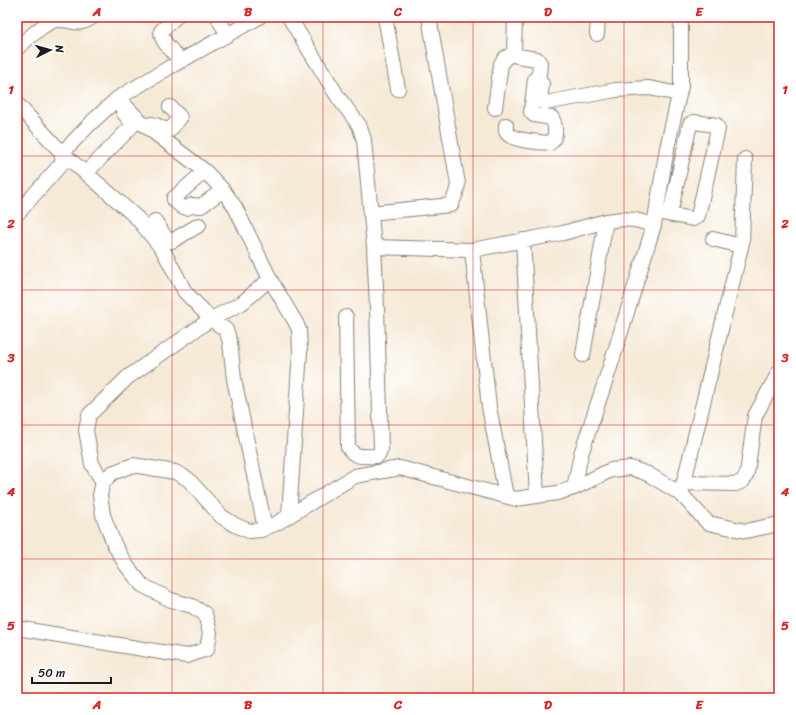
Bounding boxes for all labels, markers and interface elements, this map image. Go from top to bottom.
text: A [92,0,101,23]
text: B [244,0,253,23]
text: C [393,0,403,23]
text: D [544,0,552,23]
text: E [695,0,704,23]
north arrow [30,30,70,70]
text: N [49,43,69,54]
text: 1 [8,78,14,101]
text: 1 [782,78,788,101]
text: 2 [6,212,15,235]
text: 2 [780,212,789,235]
text: 3 [6,346,15,369]
text: 3 [780,346,789,369]
text: 4 [6,480,16,503]
text: 4 [780,480,790,503]
text: 5 [7,614,15,637]
text: 5 [781,614,789,637]
scale bar [32,659,111,685]
text: 50 m [38,662,65,684]
text: A [92,693,101,715]
text: B [244,693,253,715]
text: C [393,693,403,715]
text: D [544,693,552,715]
text: E [695,693,704,715]

